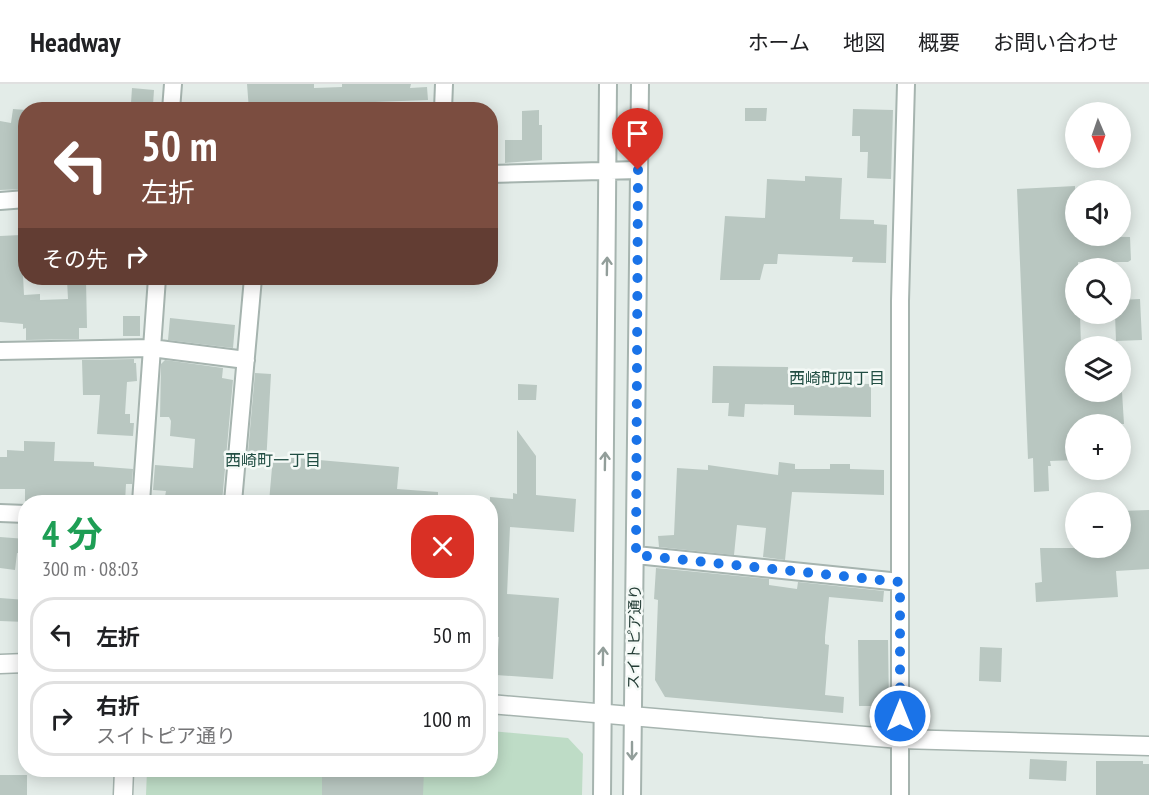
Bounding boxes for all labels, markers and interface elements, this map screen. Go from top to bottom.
text: Headway [30,23,120,60]
text: ホーム [748,29,810,56]
text: 地図 [843,29,885,56]
text: 概要 [918,29,960,56]
text: お問い合わせ [993,29,1119,56]
north arrow [1065,102,1131,168]
map controls [1065,102,1131,558]
pin [612,108,663,170]
icon: arrive [621,117,654,150]
text: 50 m [141,118,218,173]
icon: left [42,126,120,204]
text: 左折 [141,175,195,209]
button: sound [1065,180,1131,246]
icon: right [120,240,153,273]
text: その先 [42,245,108,273]
one-way arrow [601,256,613,276]
button: search [1065,258,1131,324]
button: layers [1065,336,1131,402]
district label: 西崎町四丁目 [789,368,885,388]
button: + [1065,414,1131,480]
district label: 西崎町一丁目 [225,450,321,470]
one-way arrow [599,451,611,471]
button: − [1065,492,1131,558]
text: 4 分 [42,510,103,557]
button: close [411,515,474,578]
text: 300 m · 08:03 [42,556,139,582]
street label: スイトピア通り [624,584,644,690]
icon: left [45,618,78,651]
text: 50 m [432,621,471,649]
text: 左折 [96,623,140,651]
one-way arrow [597,646,609,666]
position arrow [868,684,932,748]
text: 右折 [96,692,140,720]
icon: right [45,702,78,735]
text: 100 m [422,705,471,733]
text: スイトピア通り [96,723,236,749]
one-way arrow [626,741,638,761]

